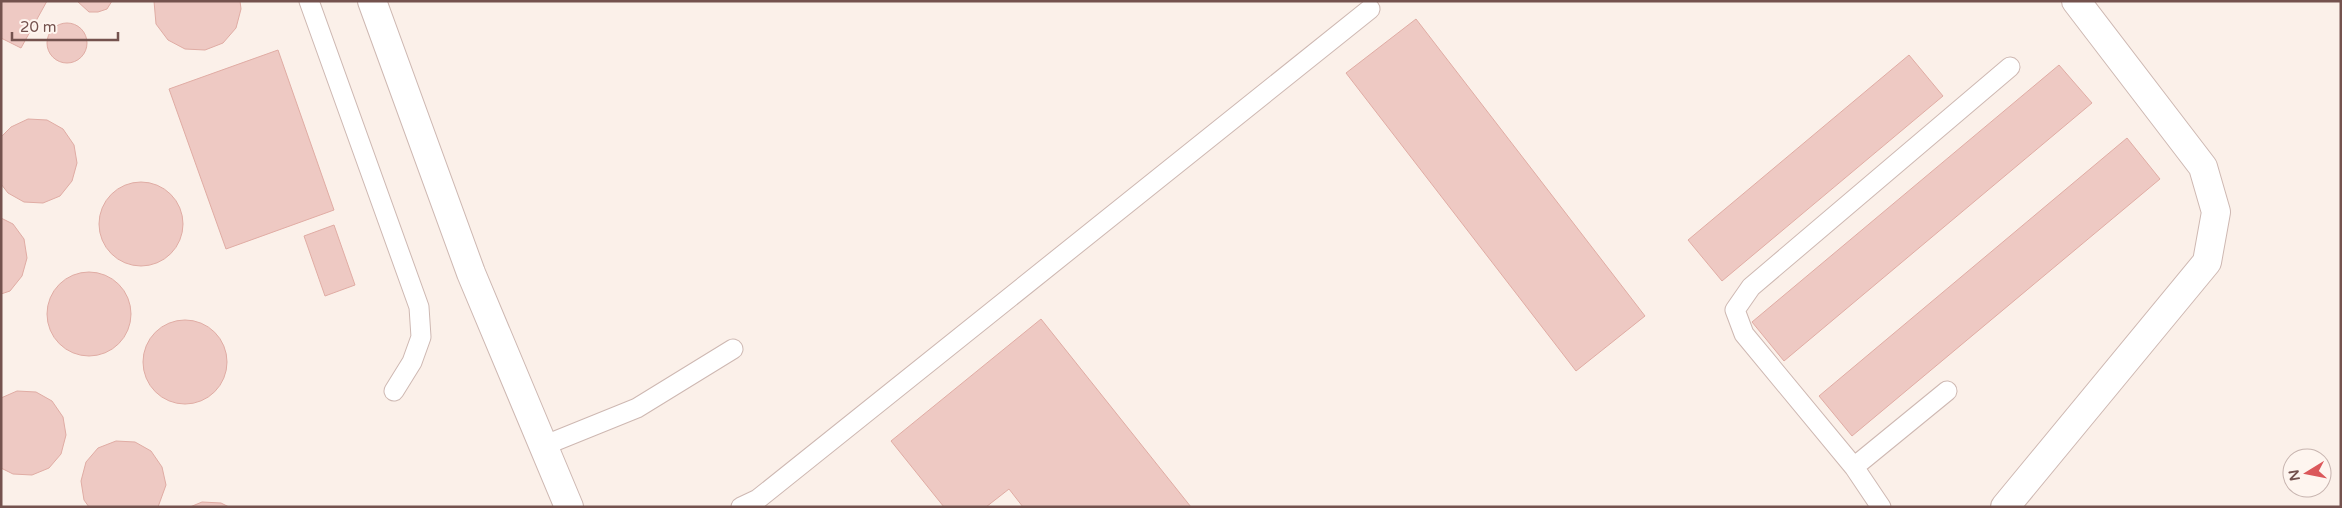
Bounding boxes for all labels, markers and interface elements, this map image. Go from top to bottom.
scale bar [12,10,119,42]
text: 20 m [20,18,57,36]
north arrow [2282,448,2332,498]
text: N [2285,468,2304,482]

